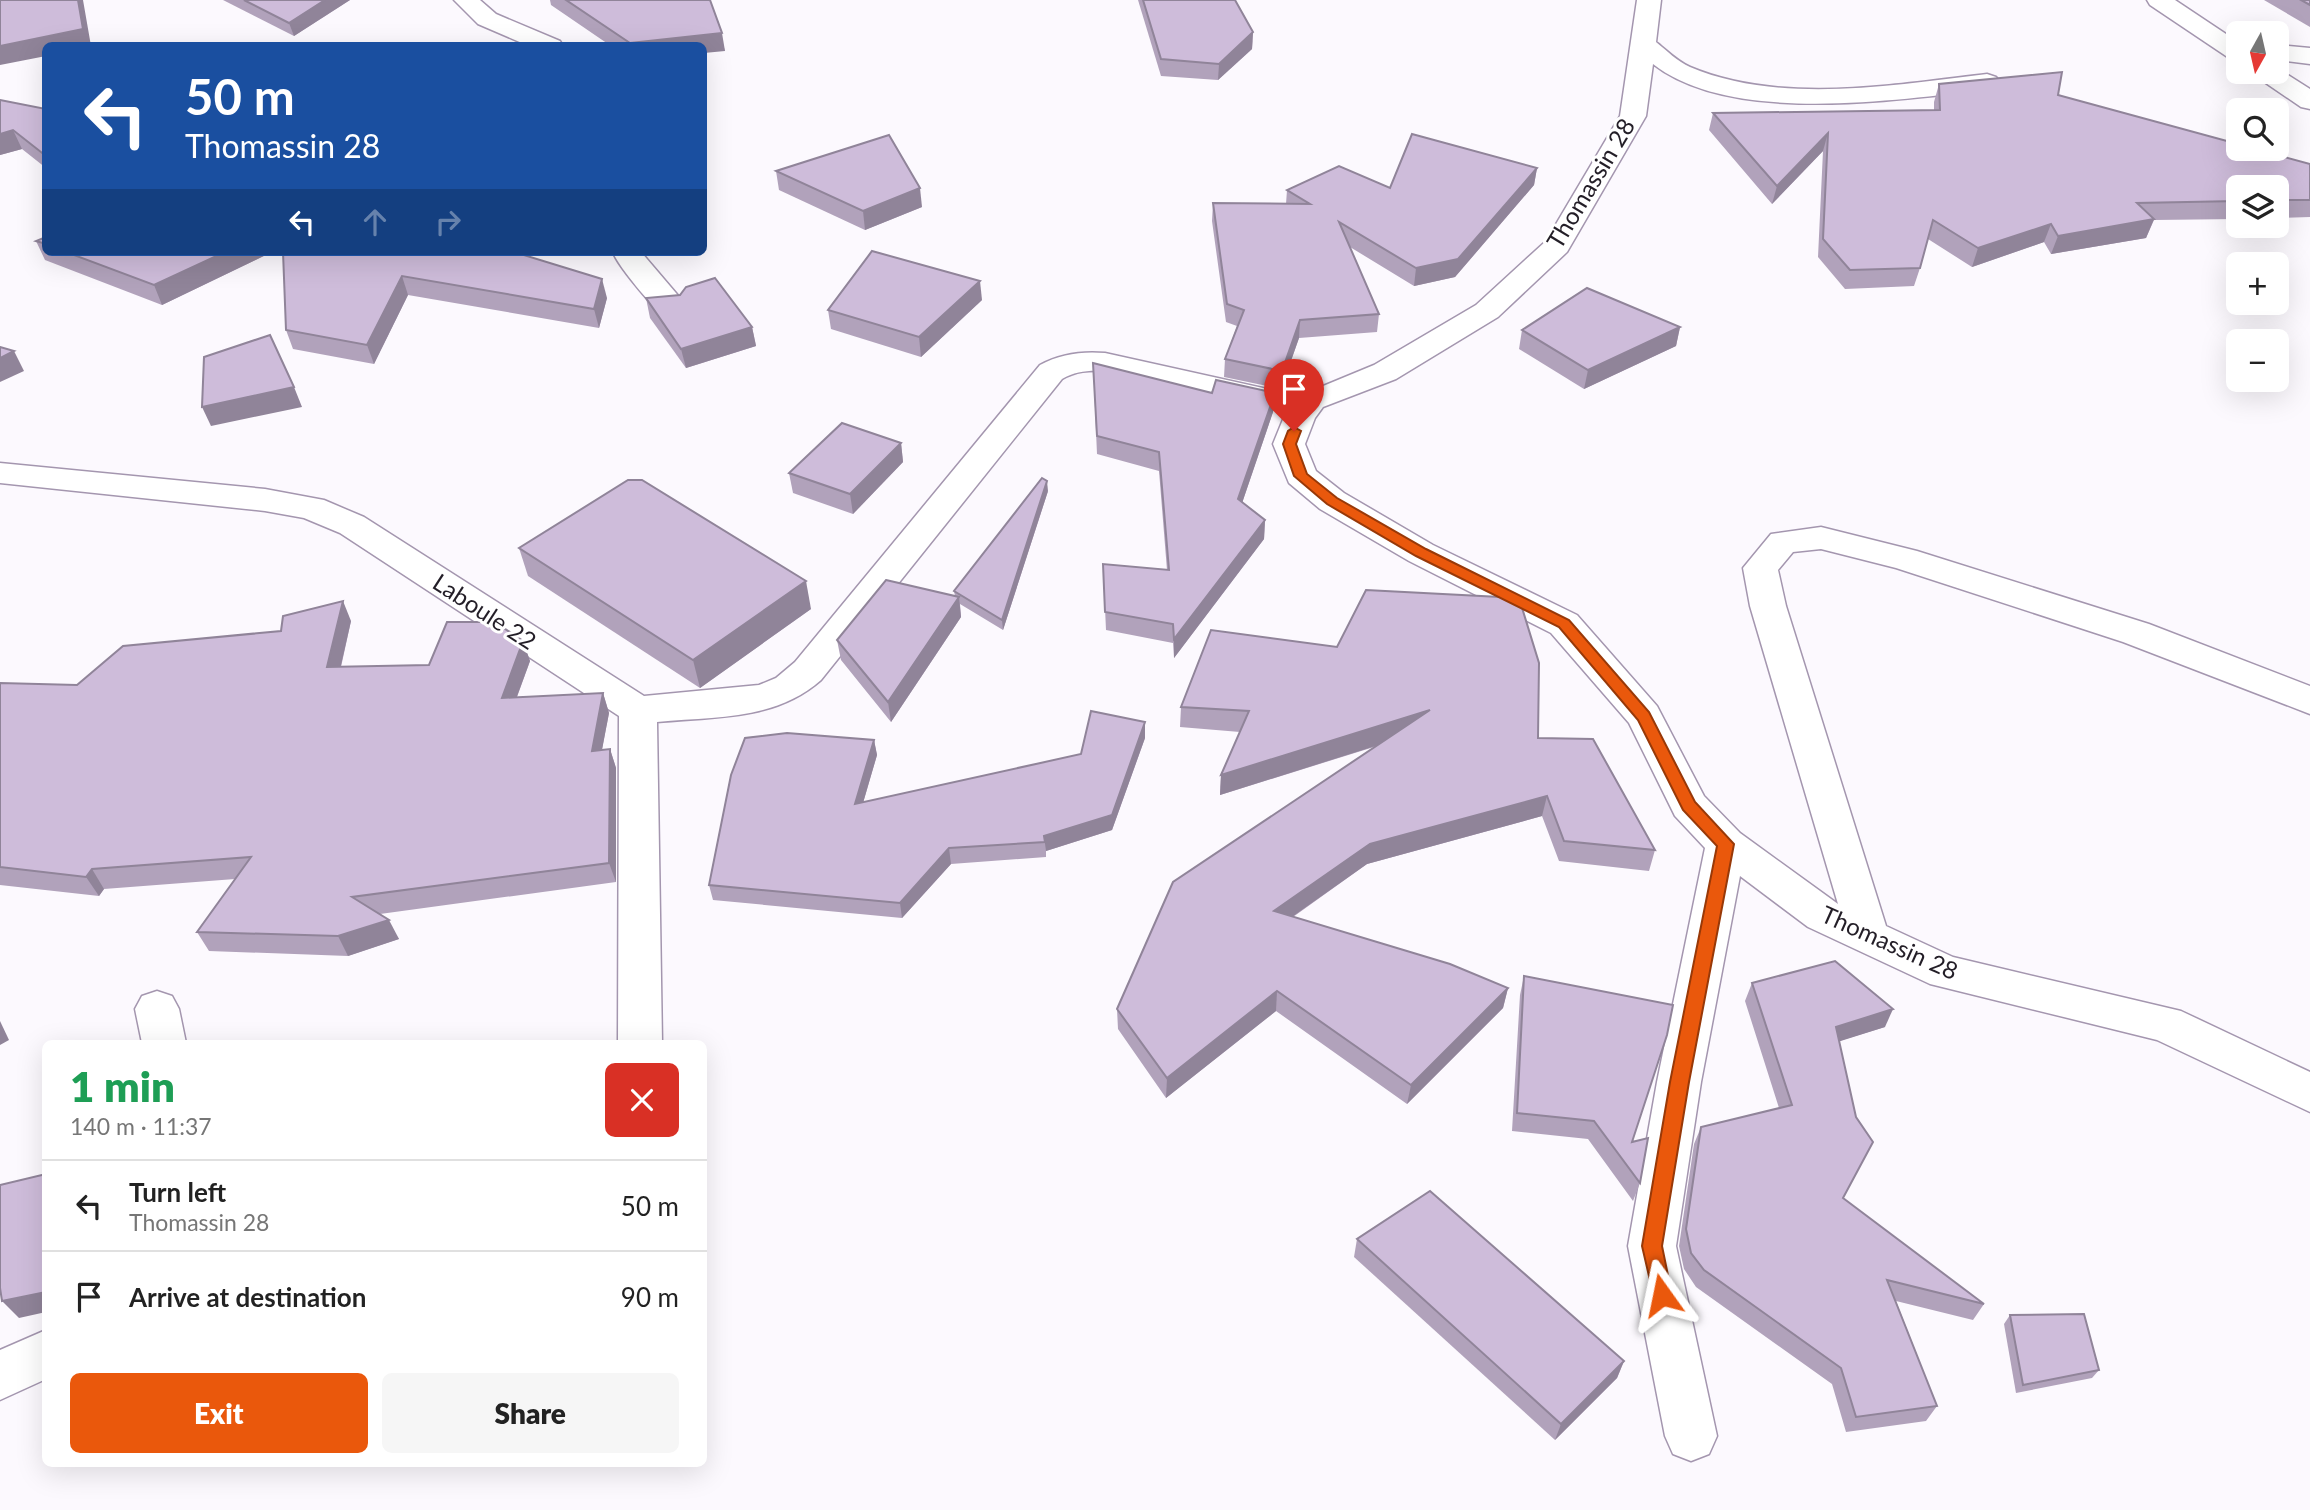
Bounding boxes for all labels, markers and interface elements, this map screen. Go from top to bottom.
north arrow [2226,21,2289,84]
map controls [2226,21,2289,392]
text: 50 m [185,67,295,125]
icon: left [70,70,161,161]
button: search [2226,98,2289,161]
street label: Thomassin 28 [1540,113,1640,253]
text: Thomassin 28 [185,126,380,165]
button: layers [2226,175,2289,238]
icon: left [283,203,321,241]
icon: ahead [356,203,394,241]
icon: right [429,203,467,241]
button: + [2226,252,2289,315]
button: − [2226,329,2289,392]
pin [1264,359,1324,431]
icon: arrive [1275,370,1313,408]
street label: Laboule 22 [428,567,542,655]
street label: Thomassin 28 [1817,899,1963,985]
text: 1 min [70,1061,175,1111]
button: close [605,1063,679,1137]
text: 140 m · 11:37 [70,1112,212,1140]
text: Turn left [129,1176,226,1208]
icon: left [70,1187,108,1225]
text: 50 m [621,1190,679,1222]
text: Thomassin 28 [129,1208,269,1236]
position arrow [1625,1258,1699,1332]
icon: arrive [70,1278,108,1316]
text: Arrive at destination [129,1281,366,1313]
text: 90 m [621,1281,679,1313]
button: Exit [70,1373,368,1453]
button: Share [382,1373,679,1453]

